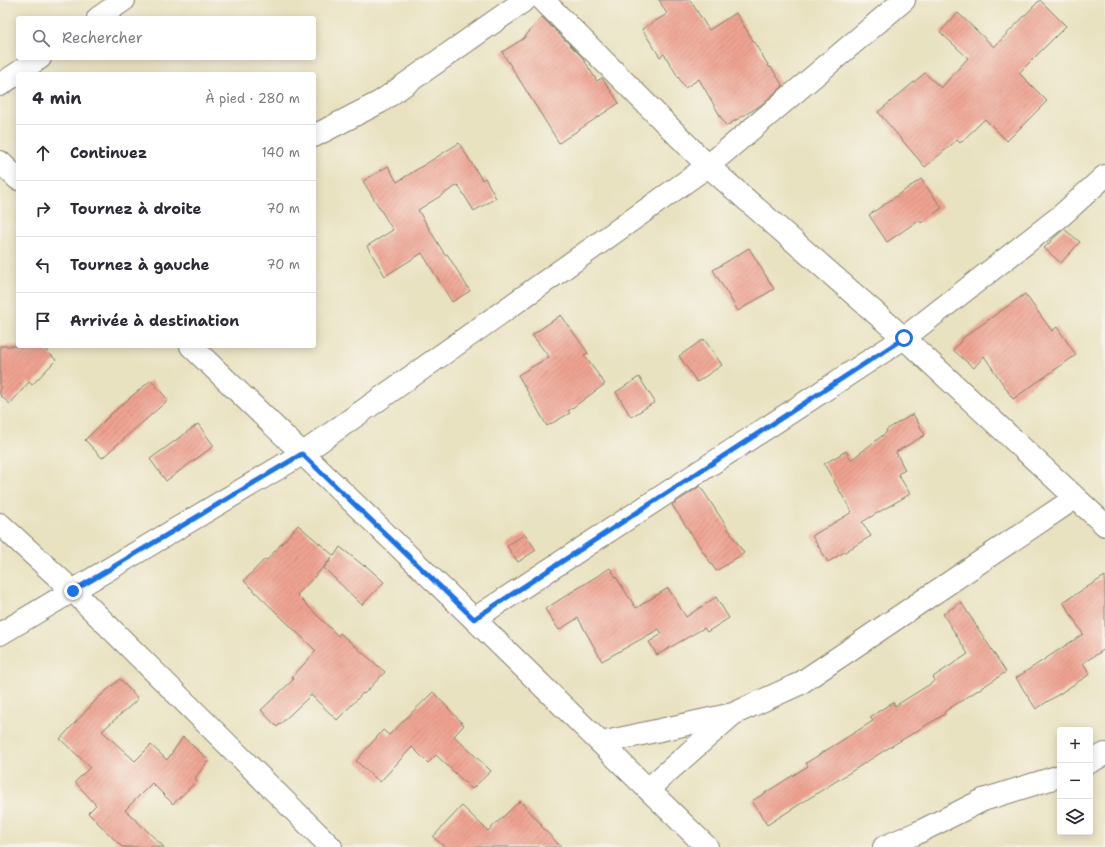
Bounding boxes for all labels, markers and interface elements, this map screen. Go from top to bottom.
search box [16,16,316,60]
icon: search [30,27,52,49]
text: Rechercher [62,28,143,48]
text: 4 min [32,87,82,109]
text: À pied · 280 m [205,90,300,107]
icon: ahead [32,142,54,164]
text: Continuez [70,143,147,163]
text: 140 m [261,144,300,161]
icon: right [32,198,54,220]
text: Tournez à droite [70,199,202,219]
text: 70 m [266,200,300,217]
icon: left [32,254,54,276]
text: Tournez à gauche [70,255,210,275]
text: 70 m [266,256,300,273]
icon: arrive [32,310,54,332]
text: Arrivée à destination [70,311,239,331]
route start [895,329,913,347]
route end [64,582,82,600]
map controls [1057,727,1093,835]
button: + [1057,727,1093,763]
button: − [1057,763,1093,799]
button: layers [1057,799,1093,835]

